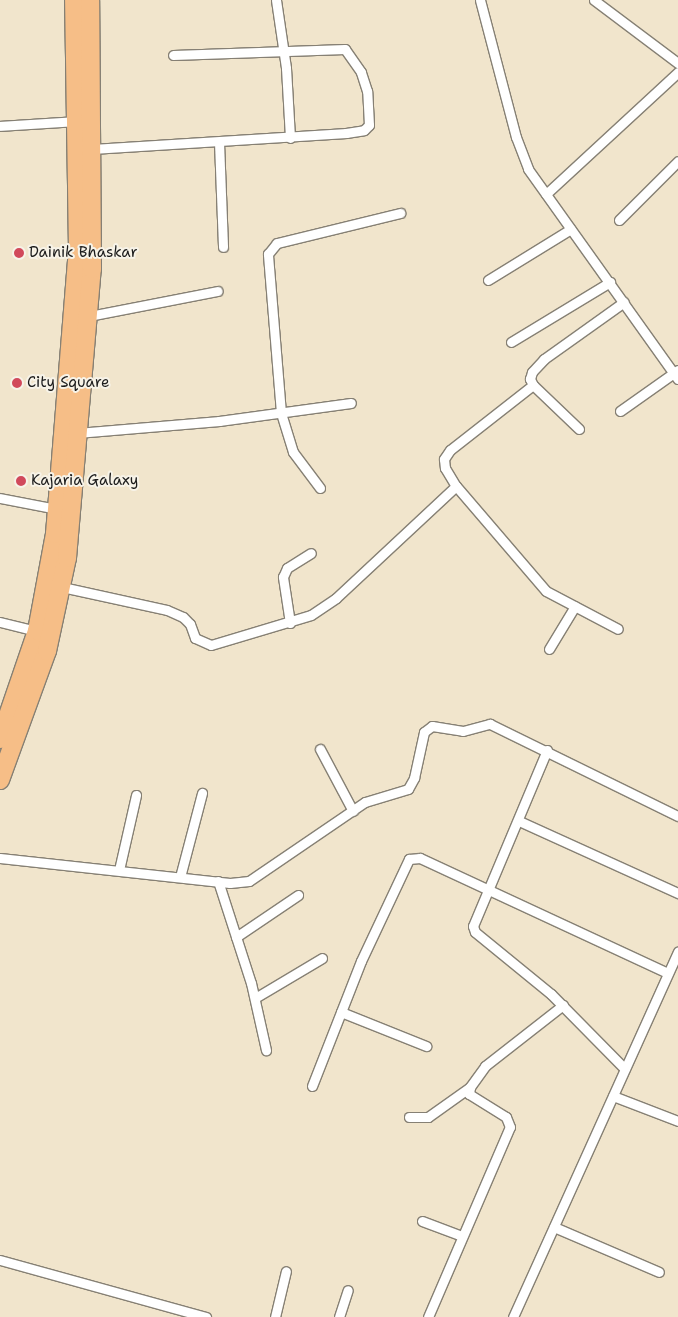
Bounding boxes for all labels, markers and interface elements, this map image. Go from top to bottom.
place label: Dainik Bhaskar [29,244,138,262]
marker: Dainik Bhaskar [13,247,25,259]
place label: City Square [27,374,109,392]
marker: City Square [11,377,23,389]
place label: Kajaria Galaxy [31,472,138,490]
marker: Kajaria Galaxy [15,475,27,487]

